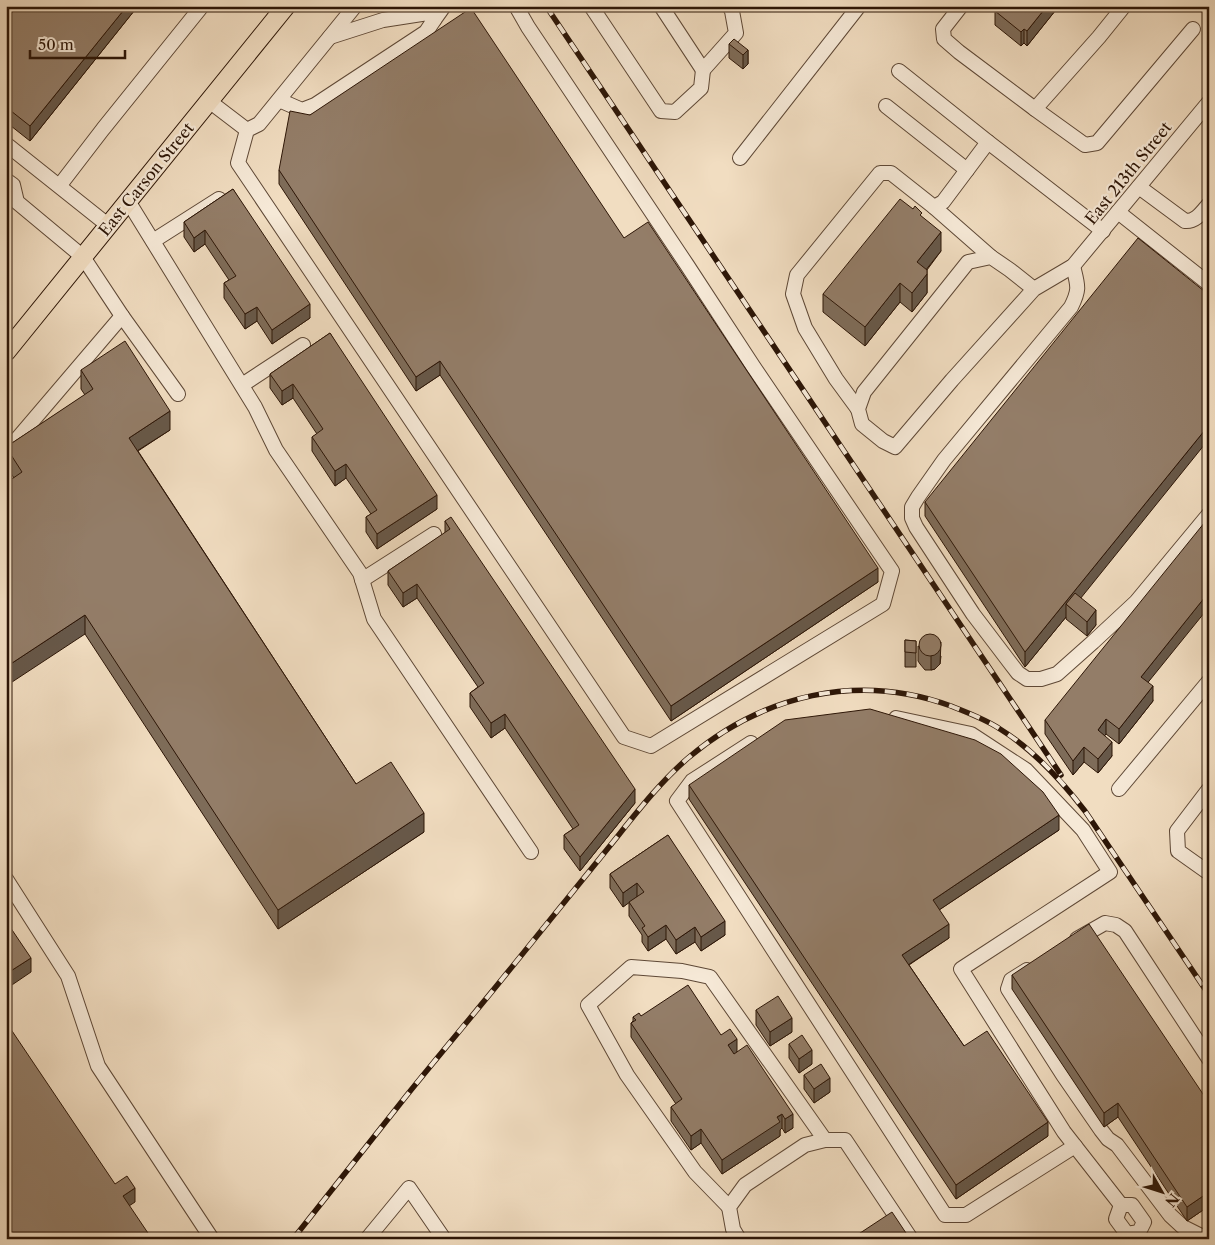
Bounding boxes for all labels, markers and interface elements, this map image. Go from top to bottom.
scale bar [30,28,125,60]
text: 50 m [38,35,74,54]
street label: East 213th Street [1080,117,1176,228]
street label: East Carson Street [94,118,198,240]
north arrow [1138,1168,1188,1218]
text: N [1161,1190,1183,1211]

